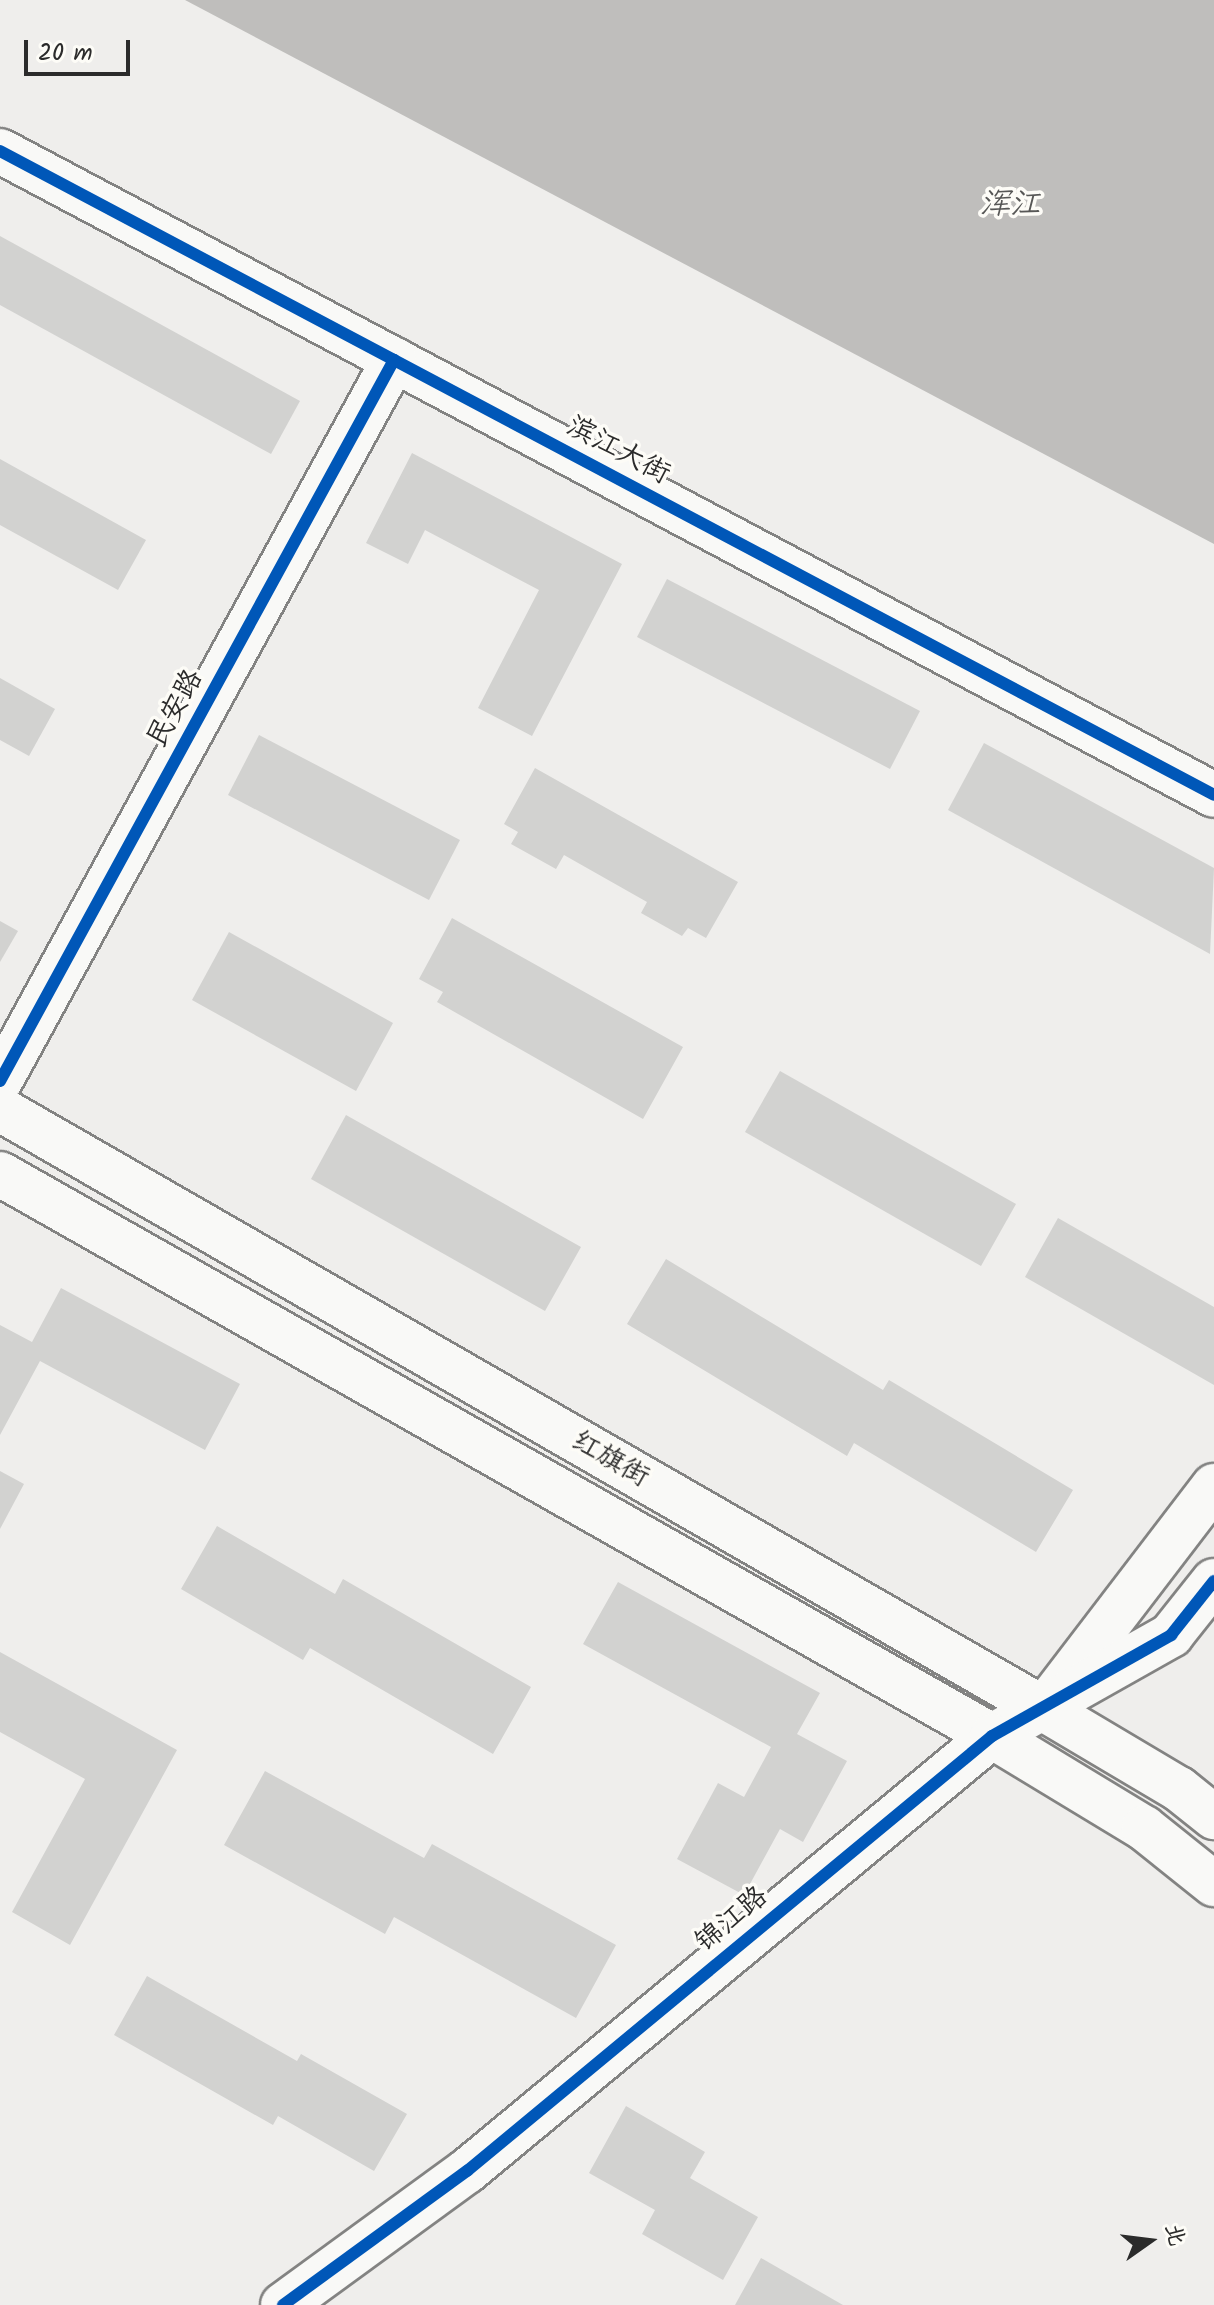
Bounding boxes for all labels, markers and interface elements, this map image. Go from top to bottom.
scale bar [28,24,134,74]
text: 20 m [38,34,93,73]
water label: 浑江 [980,187,1040,223]
street label: 滨江大街 [561,410,675,492]
street label: 民安路 [141,664,211,754]
street label: 红旗街 [565,1424,655,1496]
street label: 锦江路 [689,1880,775,1960]
north arrow [1110,2201,1190,2281]
text: 北 [1154,2220,1193,2250]

